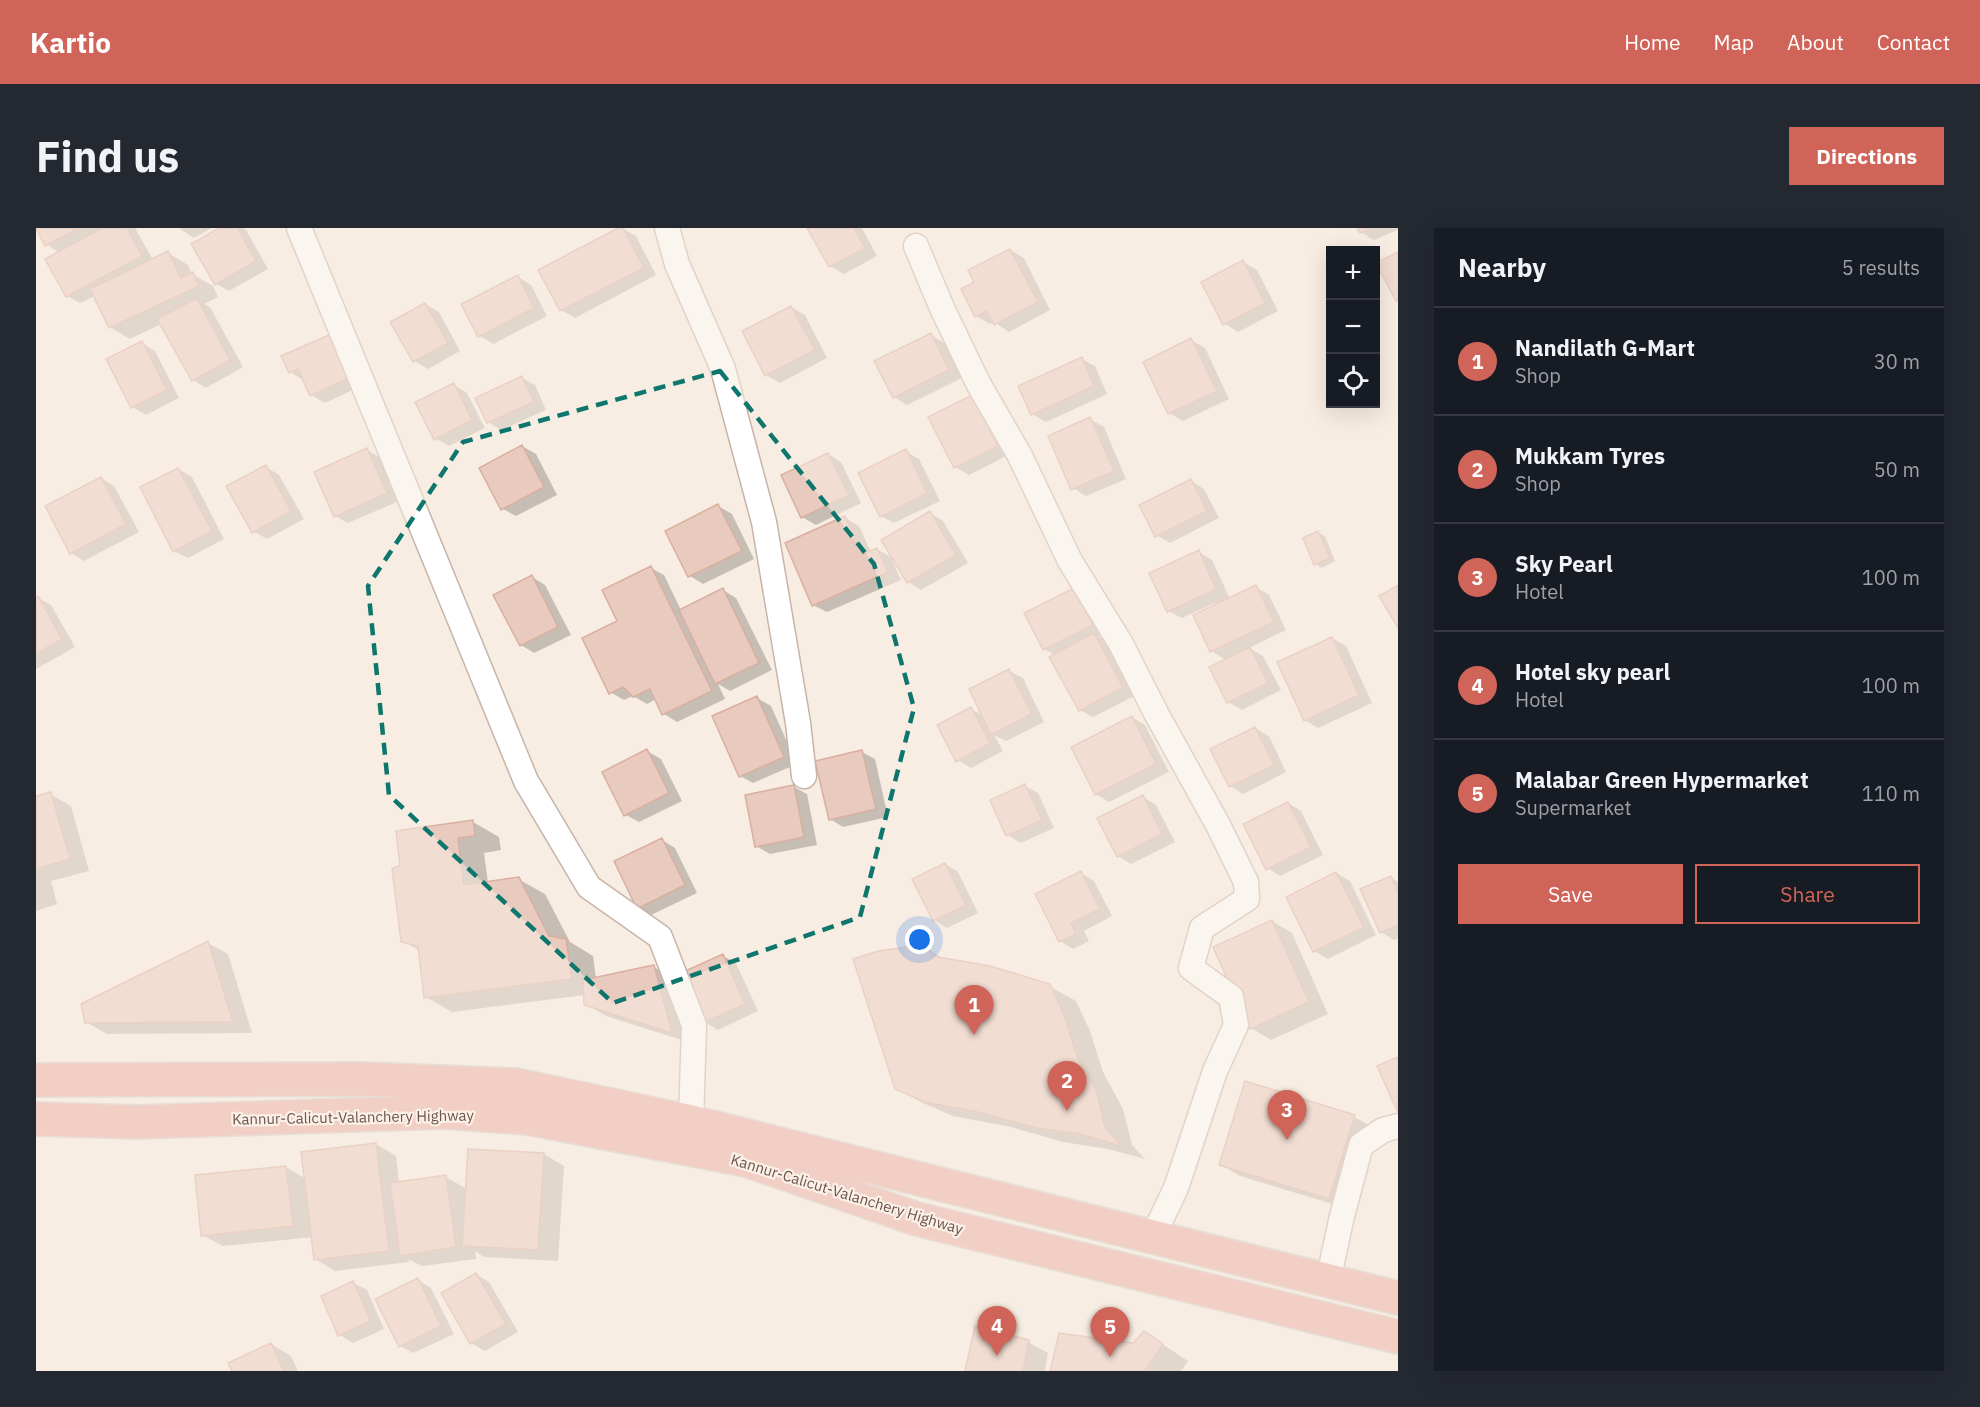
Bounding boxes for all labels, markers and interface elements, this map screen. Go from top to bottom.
text: Kartio [30,24,111,61]
text: Home [1624,28,1681,56]
text: Map [1714,28,1754,56]
text: About [1787,28,1844,56]
text: Contact [1877,28,1950,56]
button: Directions [1789,127,1944,185]
text: Find us [36,129,179,184]
map controls [1326,246,1380,408]
button: + [1326,246,1380,300]
text: Nearby [1458,250,1546,284]
text: 5 results [1842,254,1920,281]
button: − [1326,300,1380,354]
text: Nandilath G-Mart [1515,333,1695,362]
text: 1 [1472,348,1484,375]
text: 30 m [1874,348,1920,375]
button: locate [1326,354,1380,408]
text: Shop [1515,362,1561,389]
text: Mukkam Tyres [1515,441,1665,470]
text: 2 [1472,456,1484,483]
text: 50 m [1874,456,1920,483]
text: Shop [1515,470,1561,497]
text: Sky Pearl [1515,549,1613,578]
text: 3 [1472,564,1484,591]
text: 100 m [1862,564,1920,591]
text: Hotel [1515,578,1564,605]
text: Hotel sky pearl [1515,657,1670,686]
text: 4 [1472,672,1484,699]
text: 100 m [1862,672,1920,699]
text: Hotel [1515,686,1564,713]
text: Malabar Green Hypermarket [1515,765,1809,794]
text: 5 [1472,780,1484,807]
text: 110 m [1862,780,1920,807]
text: Supermarket [1515,794,1632,821]
button: Save [1458,864,1683,924]
button: Share [1695,864,1920,924]
your location [905,925,934,954]
pin: 1 [954,986,994,1035]
pin: 2 [1048,1062,1086,1111]
pin: 3 [1268,1090,1306,1140]
street label: Kannur-Calicut-Valanchery Highway [232,1105,475,1129]
street label: Kannur-Calicut-Valanchery Highway [729,1150,966,1239]
pin: 4 [978,1306,1016,1356]
pin: 5 [1090,1308,1130,1357]

